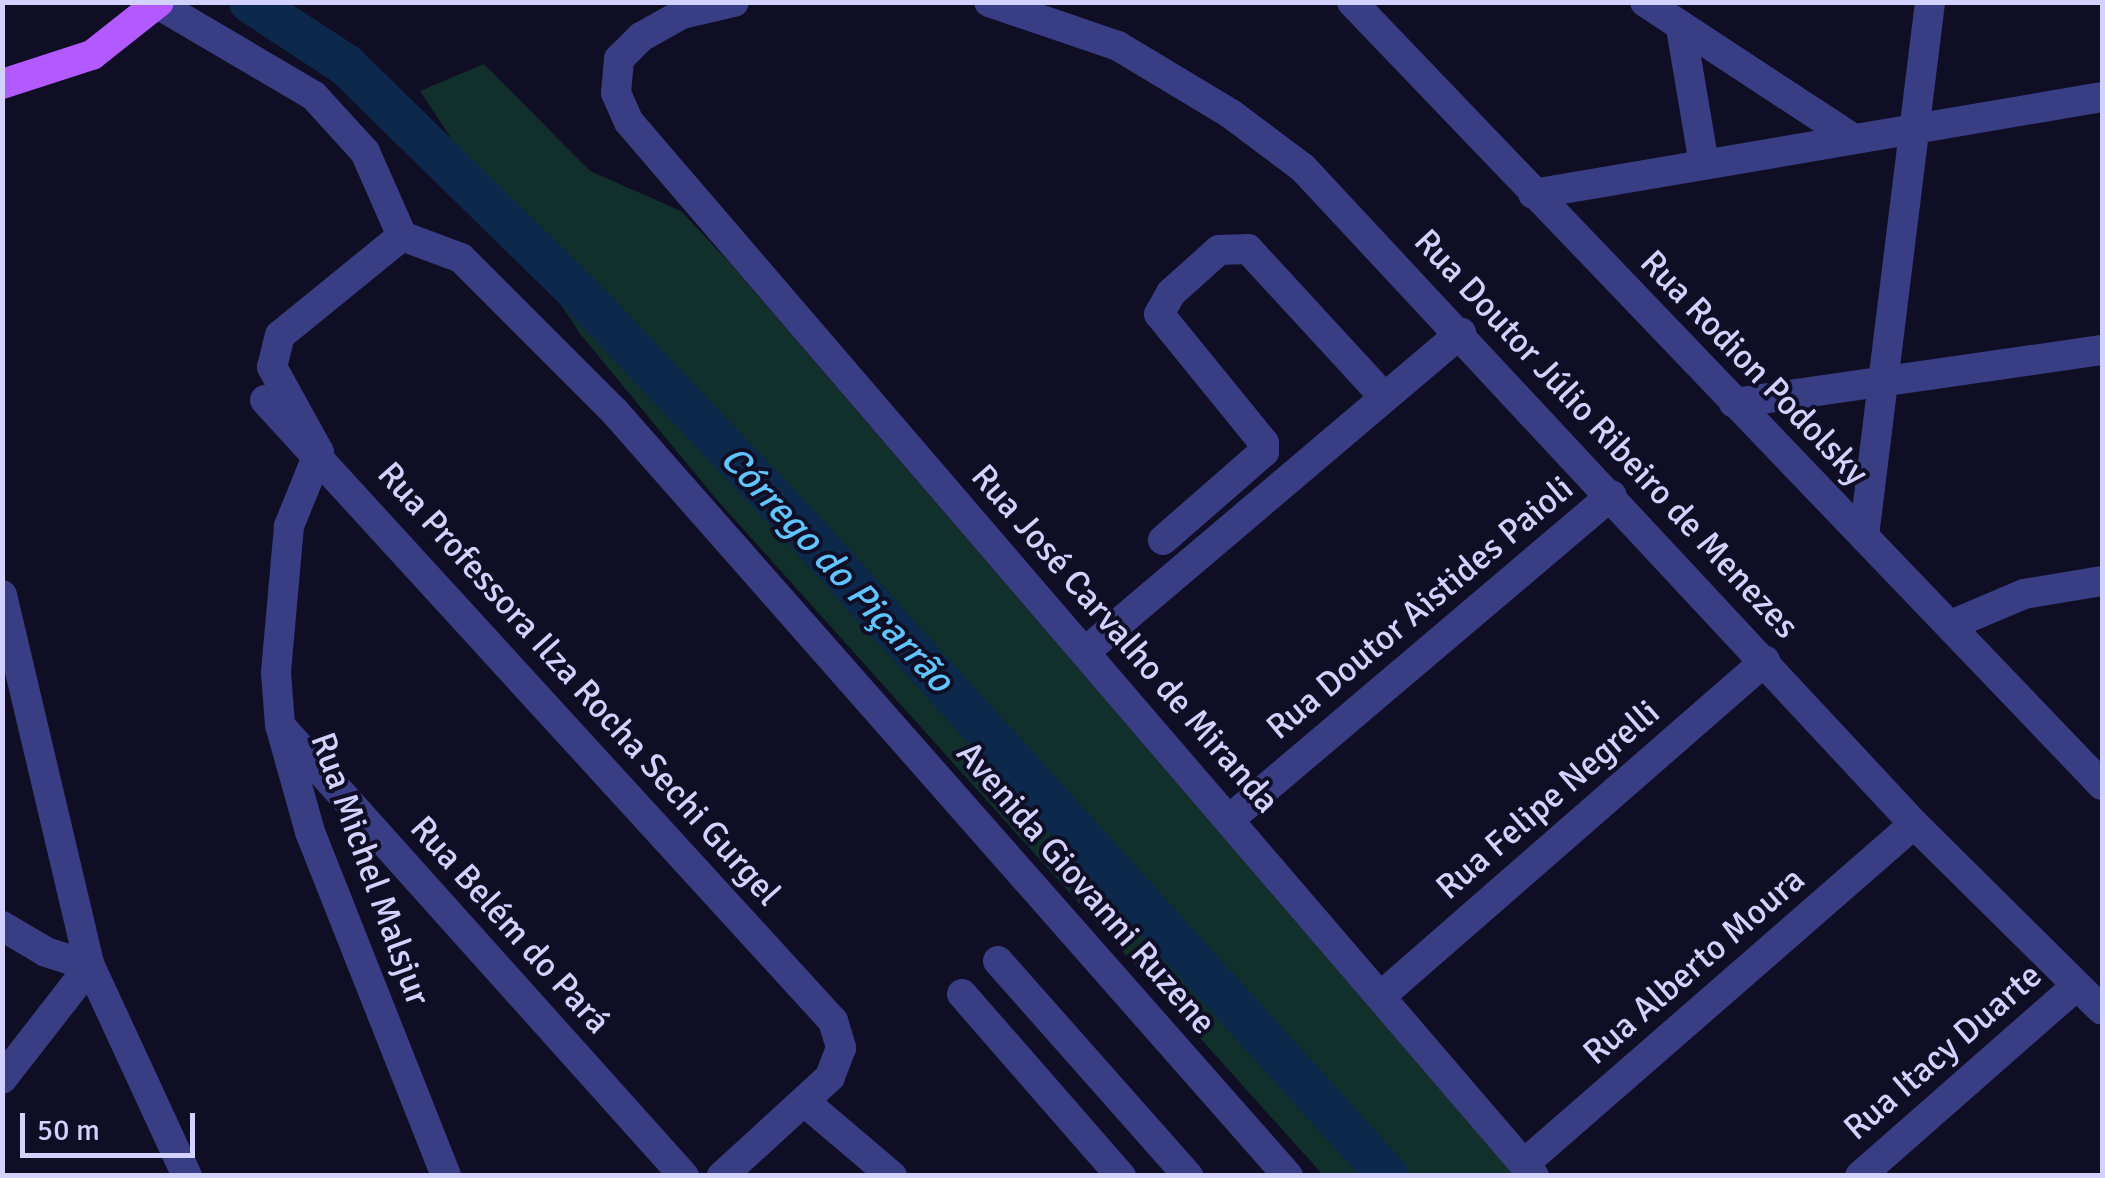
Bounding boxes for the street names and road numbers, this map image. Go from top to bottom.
street label: Rua Doutor Júlio Ribeiro de Menezes [1405,221,1807,647]
street label: Rua Rodion Podolsky [1631,242,1877,494]
street label: Rua Professora Ilza Rocha Sechi Gurgel [369,454,789,914]
street label: Rua José Carvalho de Miranda [962,456,1288,822]
street label: Rua Doutor Aistides Paioli [1258,468,1582,748]
street label: Rua Felipe Negrelli [1428,692,1668,908]
street label: Rua Michel Malsjur [301,727,439,1011]
street label: Avenida Giovanni Ruzene [948,733,1224,1043]
street label: Rua Belém do Pará [401,808,619,1042]
street label: Rua Alberto Moura [1575,858,1813,1074]
street label: Rua Itacy Duarte [1836,955,2050,1149]

